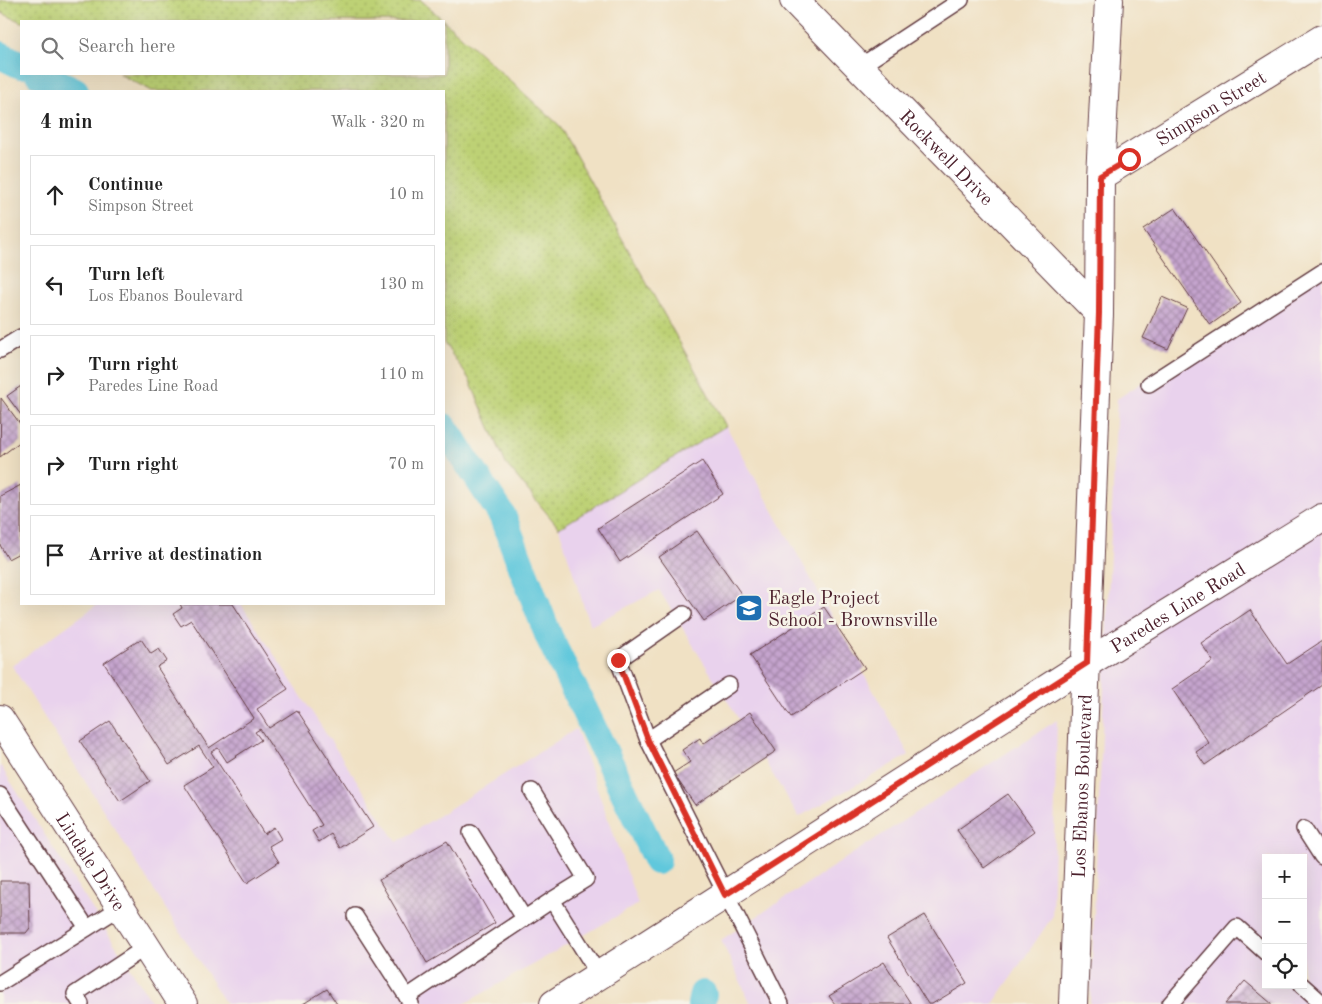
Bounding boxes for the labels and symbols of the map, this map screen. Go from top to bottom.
street label: Simpson Street [1154,69,1270,151]
street label: Rockwell Drive [895,107,996,210]
route start [1118,148,1141,171]
street label: Paredes Line Road [1108,561,1250,658]
place label: Eagle Project School - Brownsville [768,590,938,631]
school or university icon: Eagle Project School - Brownsville [734,593,764,623]
route end [607,649,630,672]
street label: Los Ebanos Boulevard [1071,694,1097,879]
street label: Lindale Drive [51,810,128,915]

